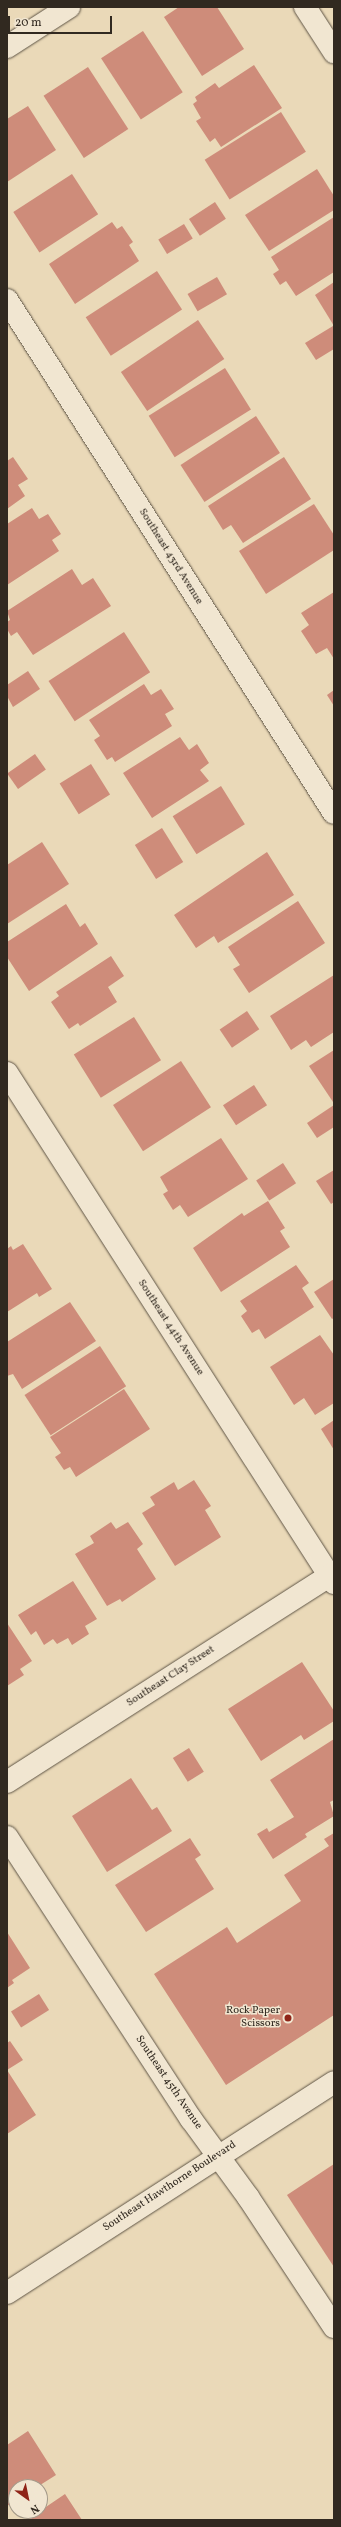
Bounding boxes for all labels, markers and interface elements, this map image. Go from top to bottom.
scale bar [10,8,114,34]
text: 20 m [15,15,42,31]
street label: Southeast 43rd Avenue [135,507,205,607]
street label: Southeast 44th Avenue [134,1278,206,1378]
street label: Southeast Clay Street [124,1644,218,1710]
place label: Rock Paper Scissors [226,2005,280,2031]
marker: Rock Paper Scissors [283,2013,293,2023]
street label: Southeast 45th Avenue [132,2034,204,2132]
street label: Southeast Hawthorne Boulevard [101,2139,239,2235]
north arrow [8,2479,48,2519]
text: N [27,2500,42,2517]

